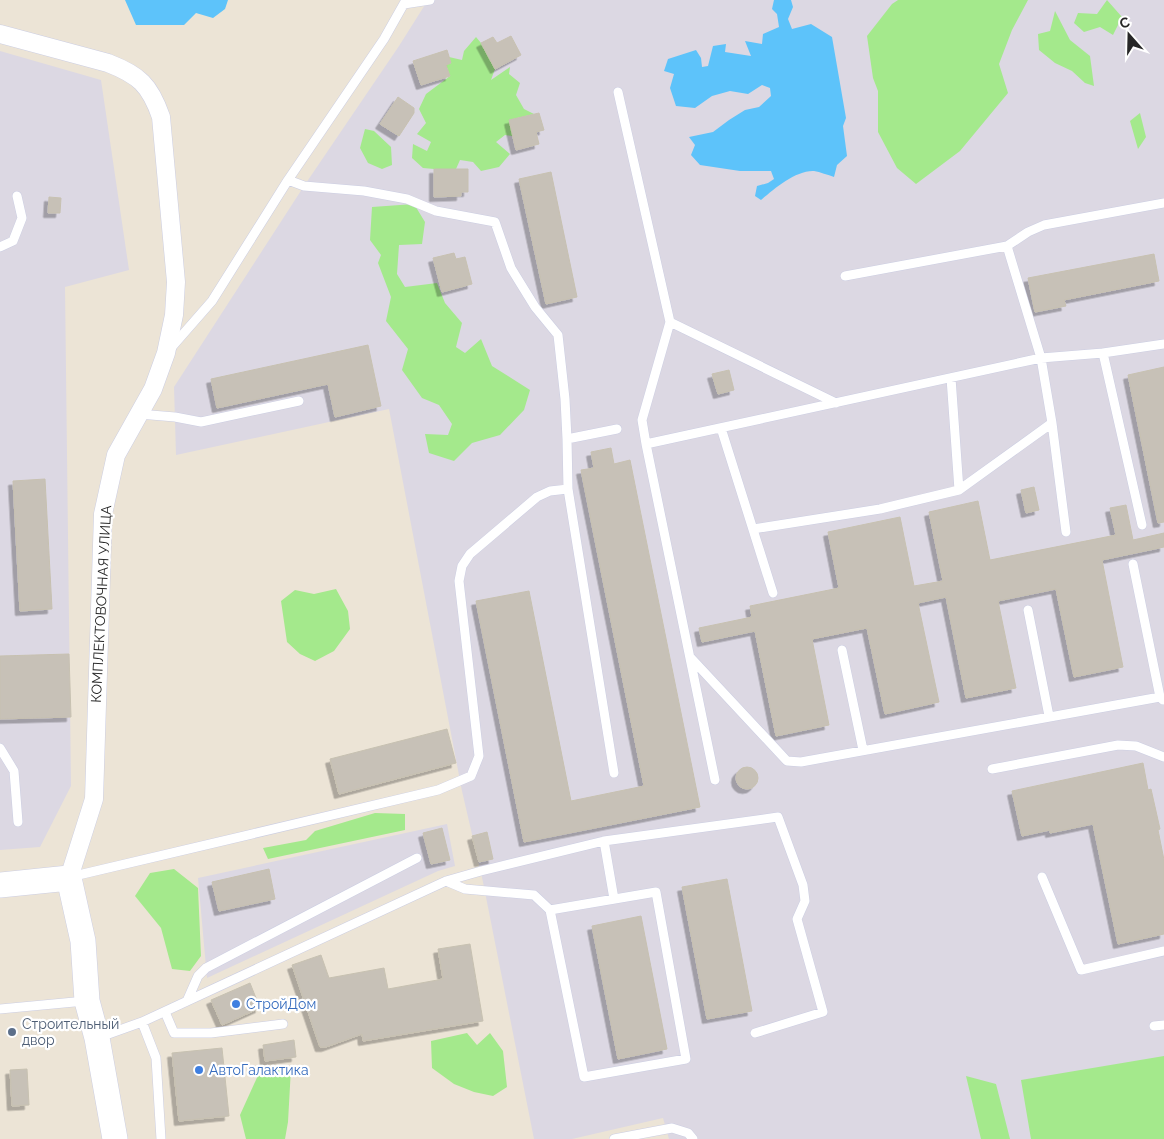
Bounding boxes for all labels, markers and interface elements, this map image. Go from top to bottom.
north arrow [1104,10,1154,60]
text: С [1117,13,1132,32]
street label: КОМПЛЕКТОВОЧНАЯ УЛИЦА [88,504,114,703]
place label: СтройДом [246,996,316,1012]
marker: СтройДом [230,998,242,1010]
place label: Строительный двор [22,1016,119,1048]
marker: Строительный двор [6,1026,18,1038]
place label: АвтоГалактика [209,1062,309,1078]
marker: АвтоГалактика [193,1064,205,1076]

